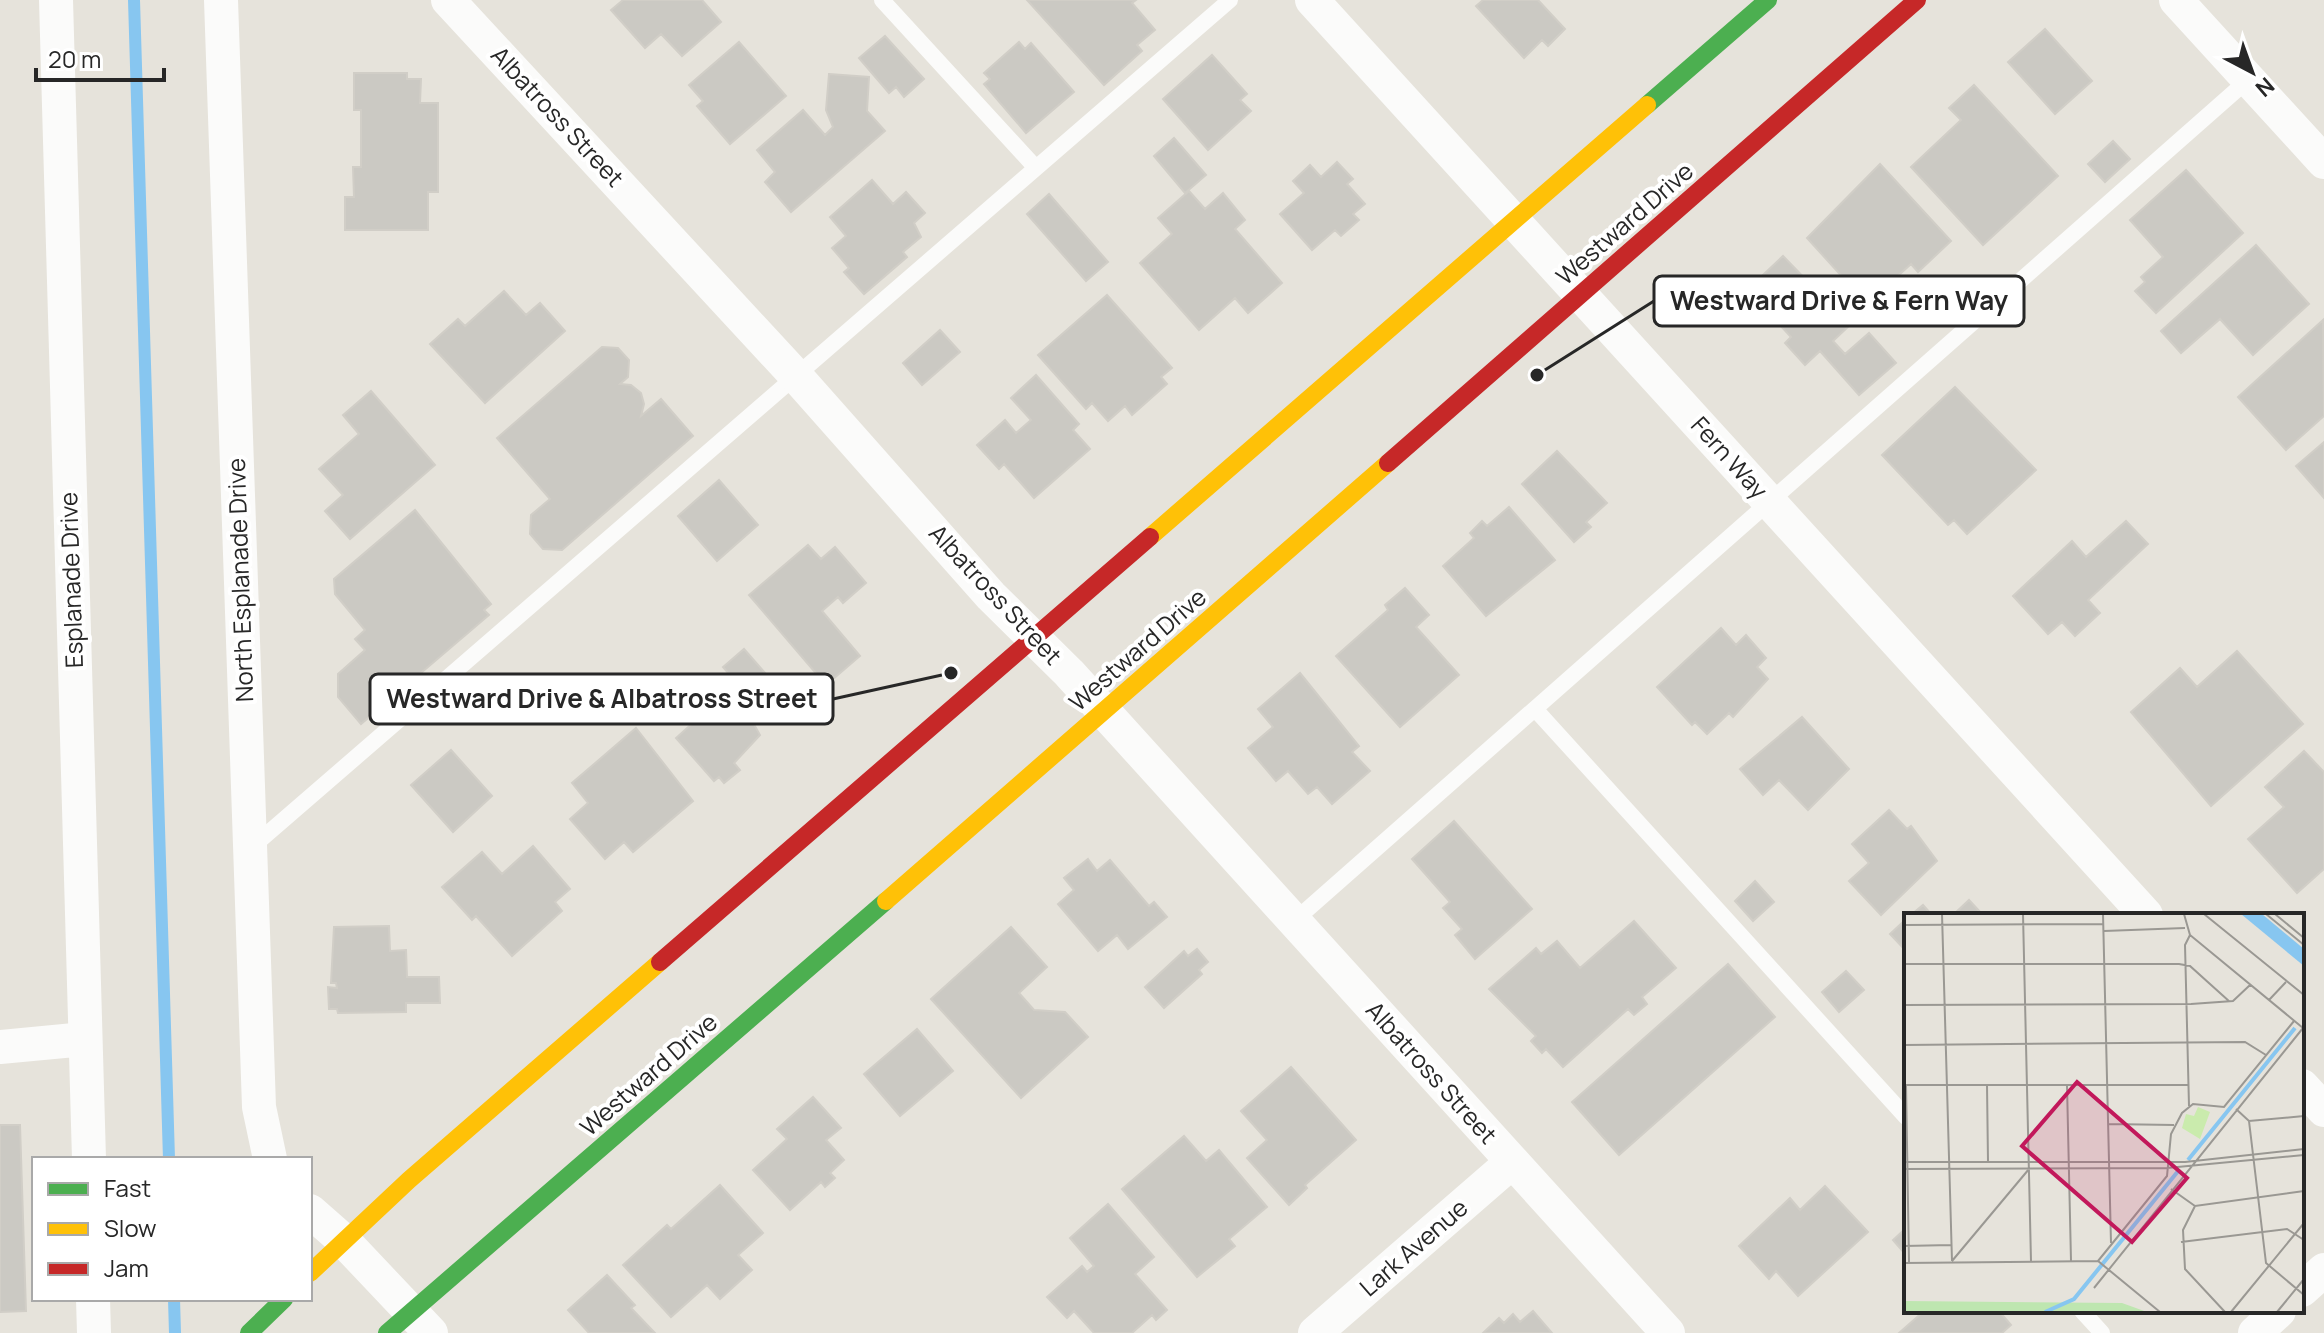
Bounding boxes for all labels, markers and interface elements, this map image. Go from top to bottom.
scale bar [36,32,164,82]
north arrow [2212,32,2292,112]
street label: Albatross Street [484,39,632,193]
text: 20 m [48,42,101,75]
text: N [2249,71,2281,104]
street label: Westward Drive [1548,154,1700,292]
callout: Westward Drive & Fern Way [1654,276,2024,326]
text: Westward Drive & Fern Way [1670,282,2008,318]
street label: Fern Way [1684,409,1776,505]
street label: North Esplanade Drive [219,457,260,703]
street label: Esplanade Drive [51,491,90,669]
street label: Albatross Street [922,517,1070,671]
street label: Westward Drive [1061,580,1213,718]
callout: Westward Drive & Albatross Street [370,674,833,724]
text: Westward Drive & Albatross Street [386,680,818,716]
inset map [1904,913,2304,1313]
street label: Albatross Street [1359,994,1505,1150]
street label: Westward Drive [572,1005,724,1143]
legend [32,1157,312,1301]
text: Fast [104,1171,151,1204]
street label: Lark Avenue [1352,1191,1474,1303]
text: Slow [104,1211,157,1244]
text: Jam [104,1251,149,1284]

